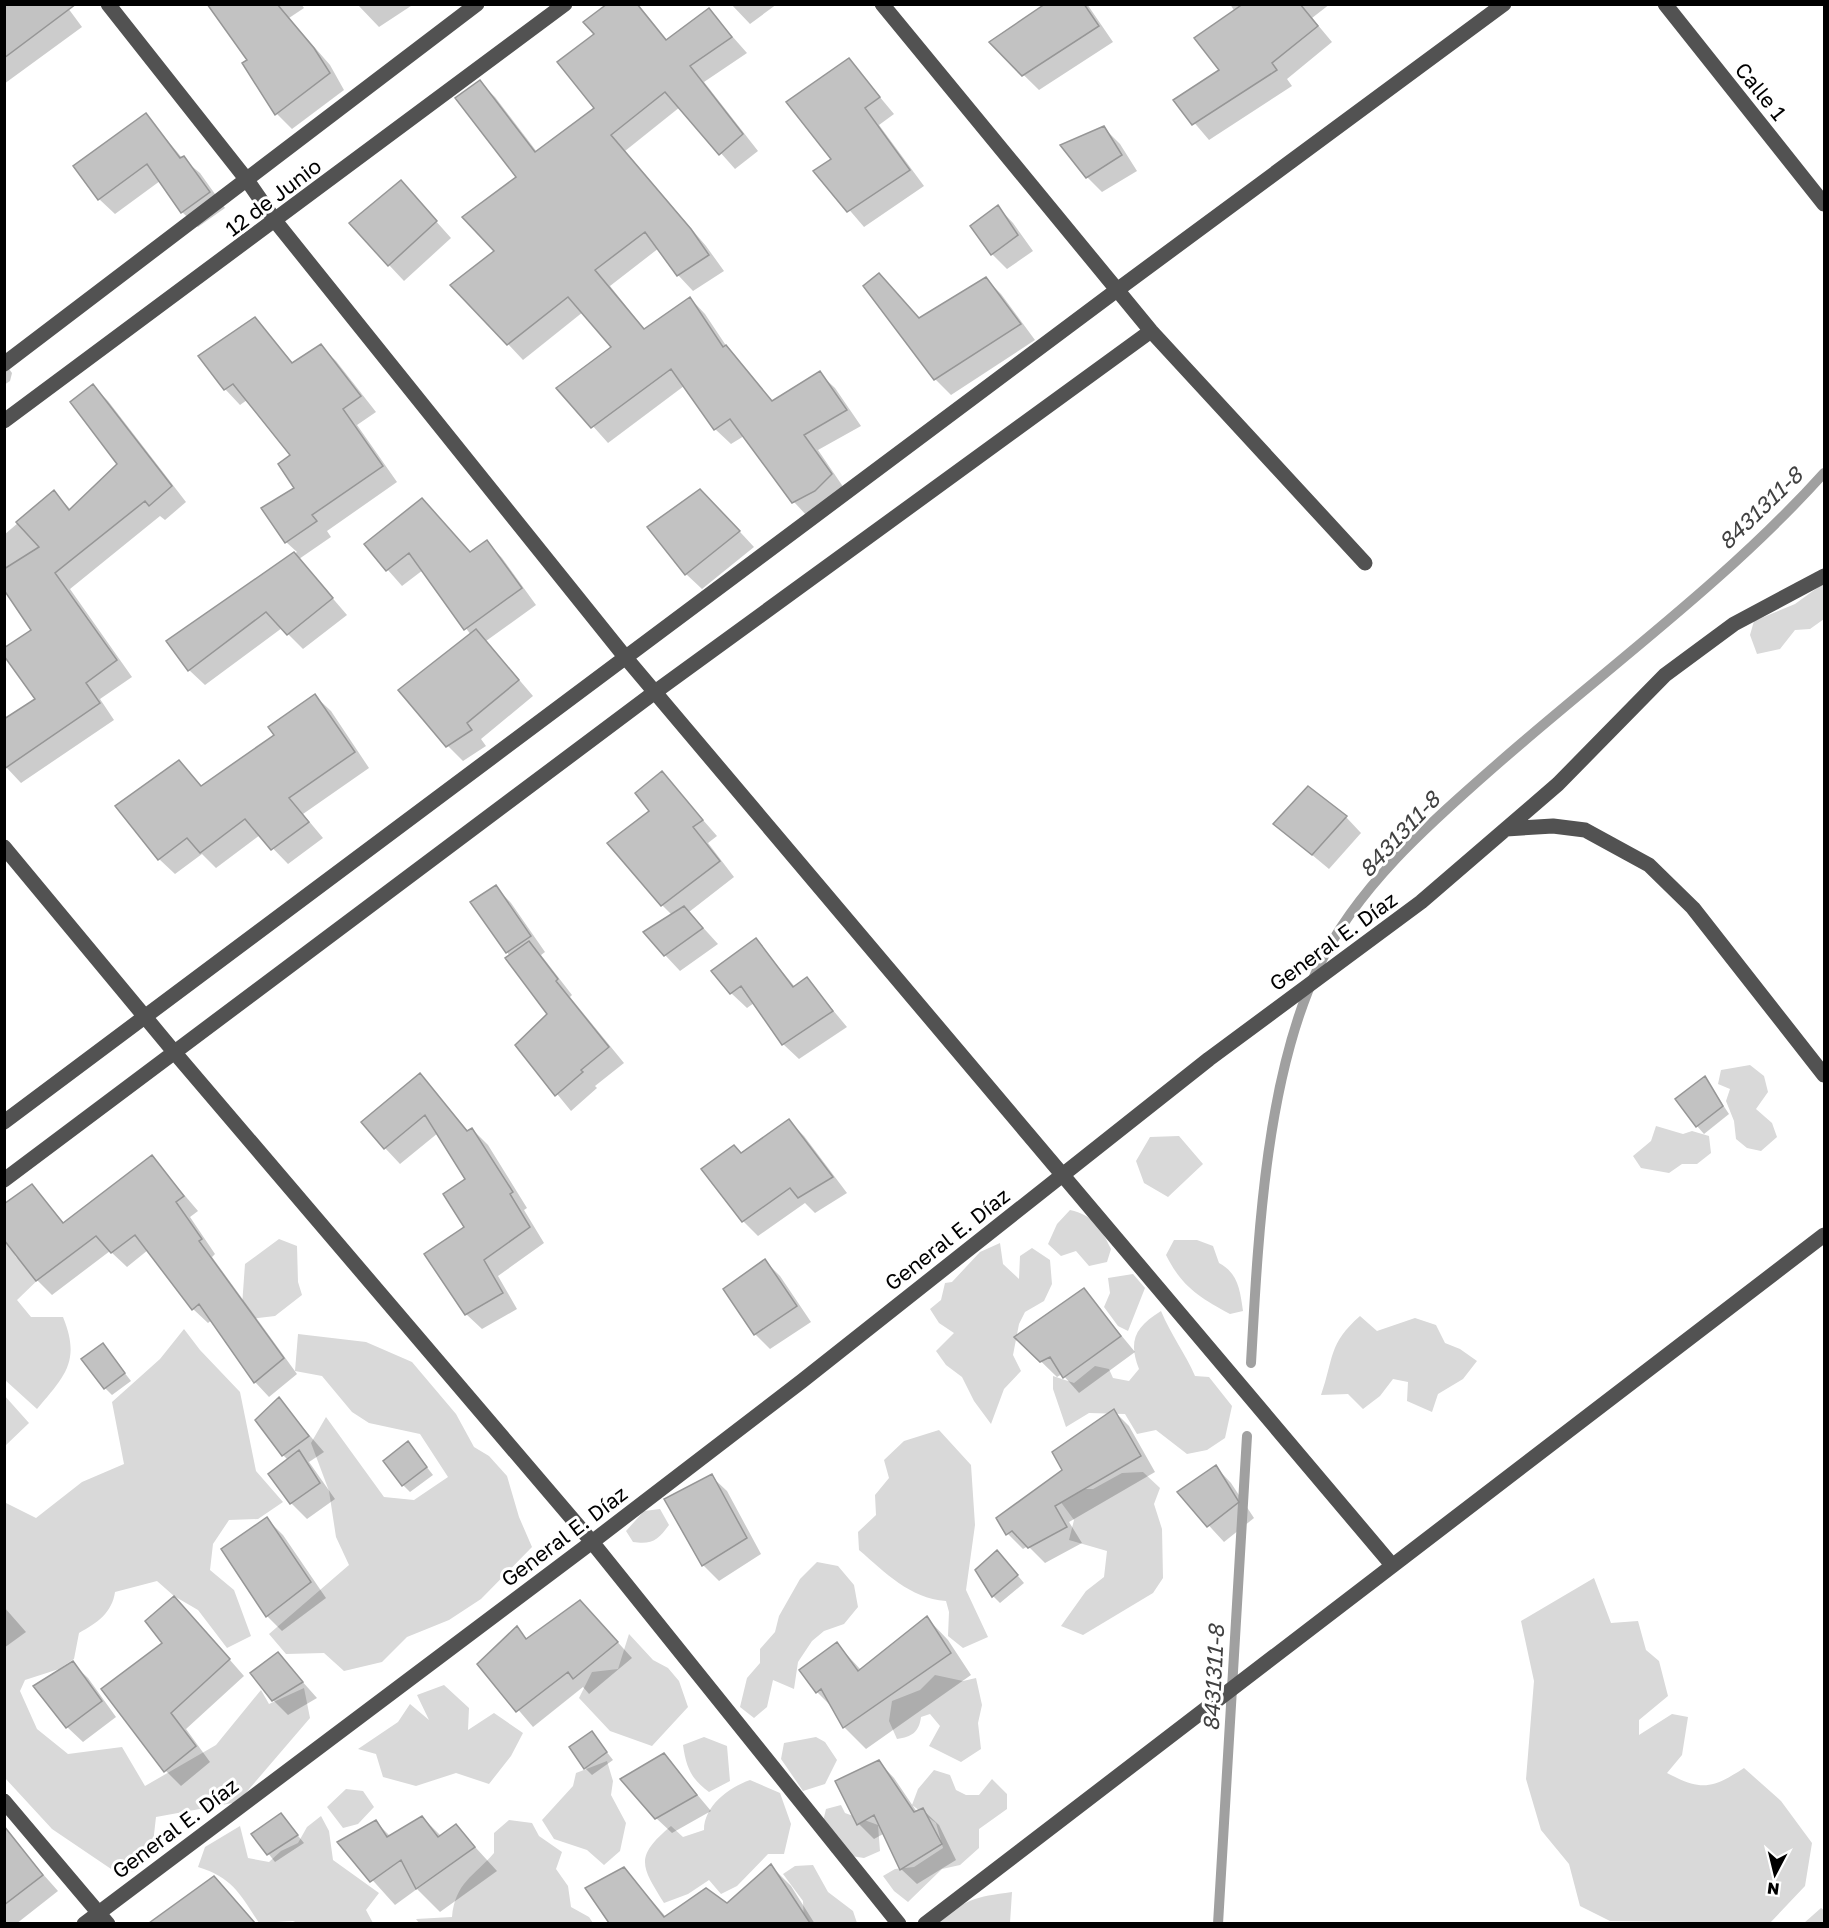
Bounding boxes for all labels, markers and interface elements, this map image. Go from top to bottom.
street label: Calle 1 [1730,57,1792,125]
street label: 12 de Junio [220,152,326,242]
water label: 8431311-8 [1712,460,1809,555]
water label: 8431311-8 [1353,785,1446,882]
street label: General E. Díaz [1264,886,1402,996]
street label: General E. Díaz [879,1182,1015,1296]
street label: General E. Díaz [496,1480,632,1592]
water label: 8431311-8 [1197,1623,1229,1732]
street label: General E. Díaz [107,1772,243,1884]
north arrow [1745,1844,1805,1904]
text: N [1766,1878,1780,1900]

